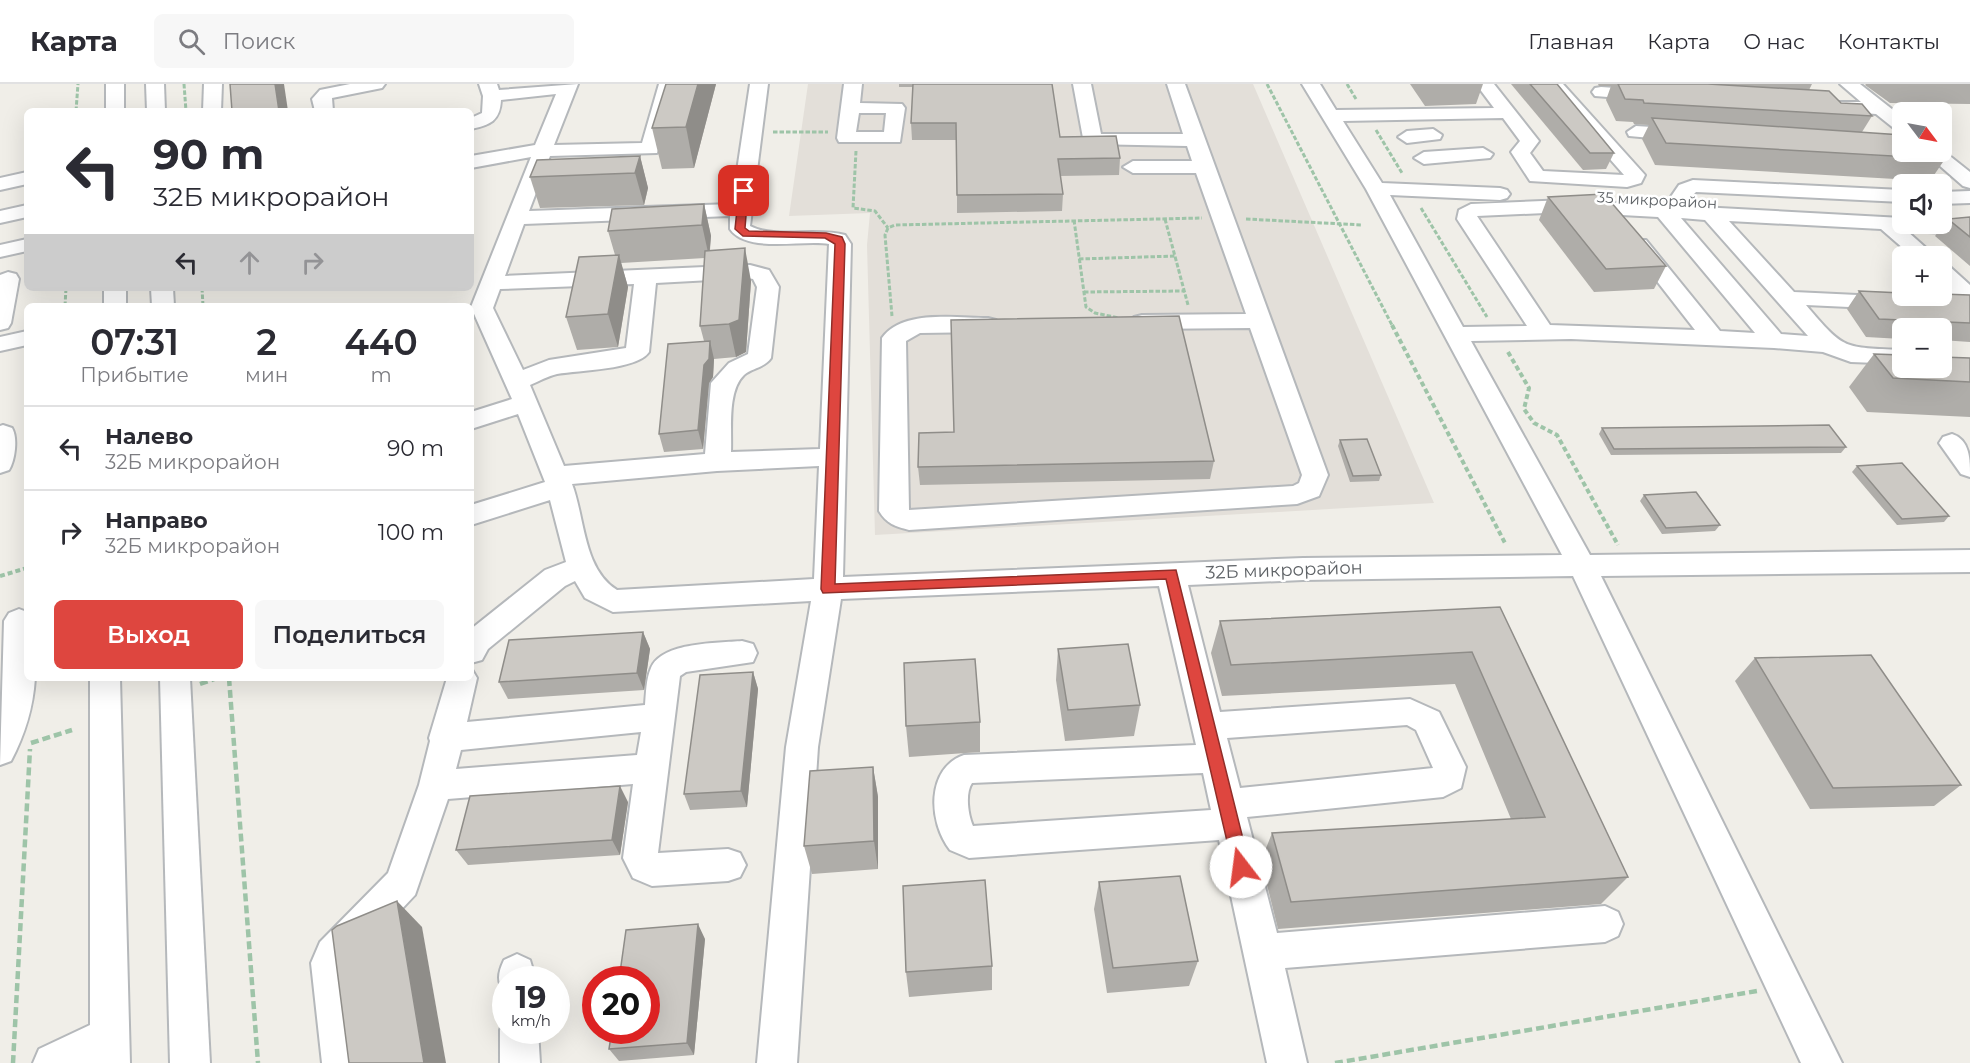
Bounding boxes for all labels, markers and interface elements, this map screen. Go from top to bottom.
search box [154,14,574,68]
text: Карта [30,24,118,58]
icon: search [175,25,208,58]
text: Поиск [223,28,295,55]
text: Главная [1528,29,1614,54]
text: Карта [1647,29,1710,54]
text: О нас [1743,29,1805,54]
text: Контакты [1838,29,1940,54]
north arrow [1892,102,1952,162]
map controls [1892,102,1952,378]
text: 90 m [153,128,264,180]
icon: left [54,132,132,210]
pin [718,165,769,216]
icon: arrive [727,174,760,207]
button: sound [1892,174,1952,234]
text: 32Б микрорайон [153,180,390,213]
street label: 35 микрорайон [1596,187,1718,213]
icon: left [170,246,203,279]
icon: ahead [233,246,266,279]
icon: right [296,246,329,279]
button: + [1892,246,1952,306]
button: − [1892,318,1952,378]
text: 07:31 [90,320,179,364]
text: 2 [256,320,277,364]
text: 440 [345,320,418,364]
text: Прибытие [80,363,189,387]
text: мин [245,363,288,387]
text: m [370,363,392,387]
text: Налево [105,423,193,450]
icon: left [54,432,87,465]
text: 90 m [387,435,444,462]
text: 32Б микрорайон [105,450,280,474]
text: Направо [105,507,208,534]
icon: right [54,516,87,549]
text: 100 m [378,519,444,546]
text: 32Б микрорайон [105,534,280,558]
street label: 32Б микрорайон [1205,556,1363,584]
button: Выход [54,600,243,669]
button: Поделиться [255,600,444,669]
position arrow [1209,835,1273,899]
speed limit sign: 20 [582,966,660,1044]
text: 19 [516,979,546,1016]
text: km/h [511,1011,551,1030]

